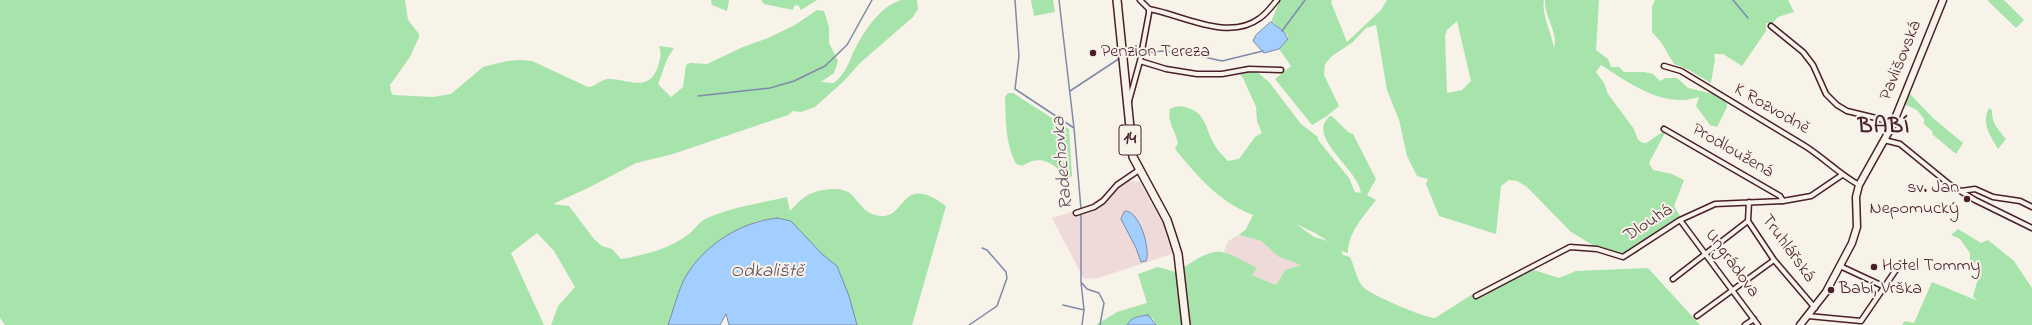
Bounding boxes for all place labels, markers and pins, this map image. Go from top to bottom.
place label: Penzion Tereza [1101,42,1210,64]
marker: Penzion Tereza [1088,48,1098,58]
place label: sv. Jan Nepomucký [1870,178,1959,220]
marker: sv. Jan Nepomucký [1962,194,1972,204]
place label: Hotel Tommy [1882,256,1980,278]
marker: Hotel Tommy [1869,262,1879,272]
place label: Babí, Vrška [1839,279,1922,301]
marker: Babí, Vrška [1826,285,1836,295]

